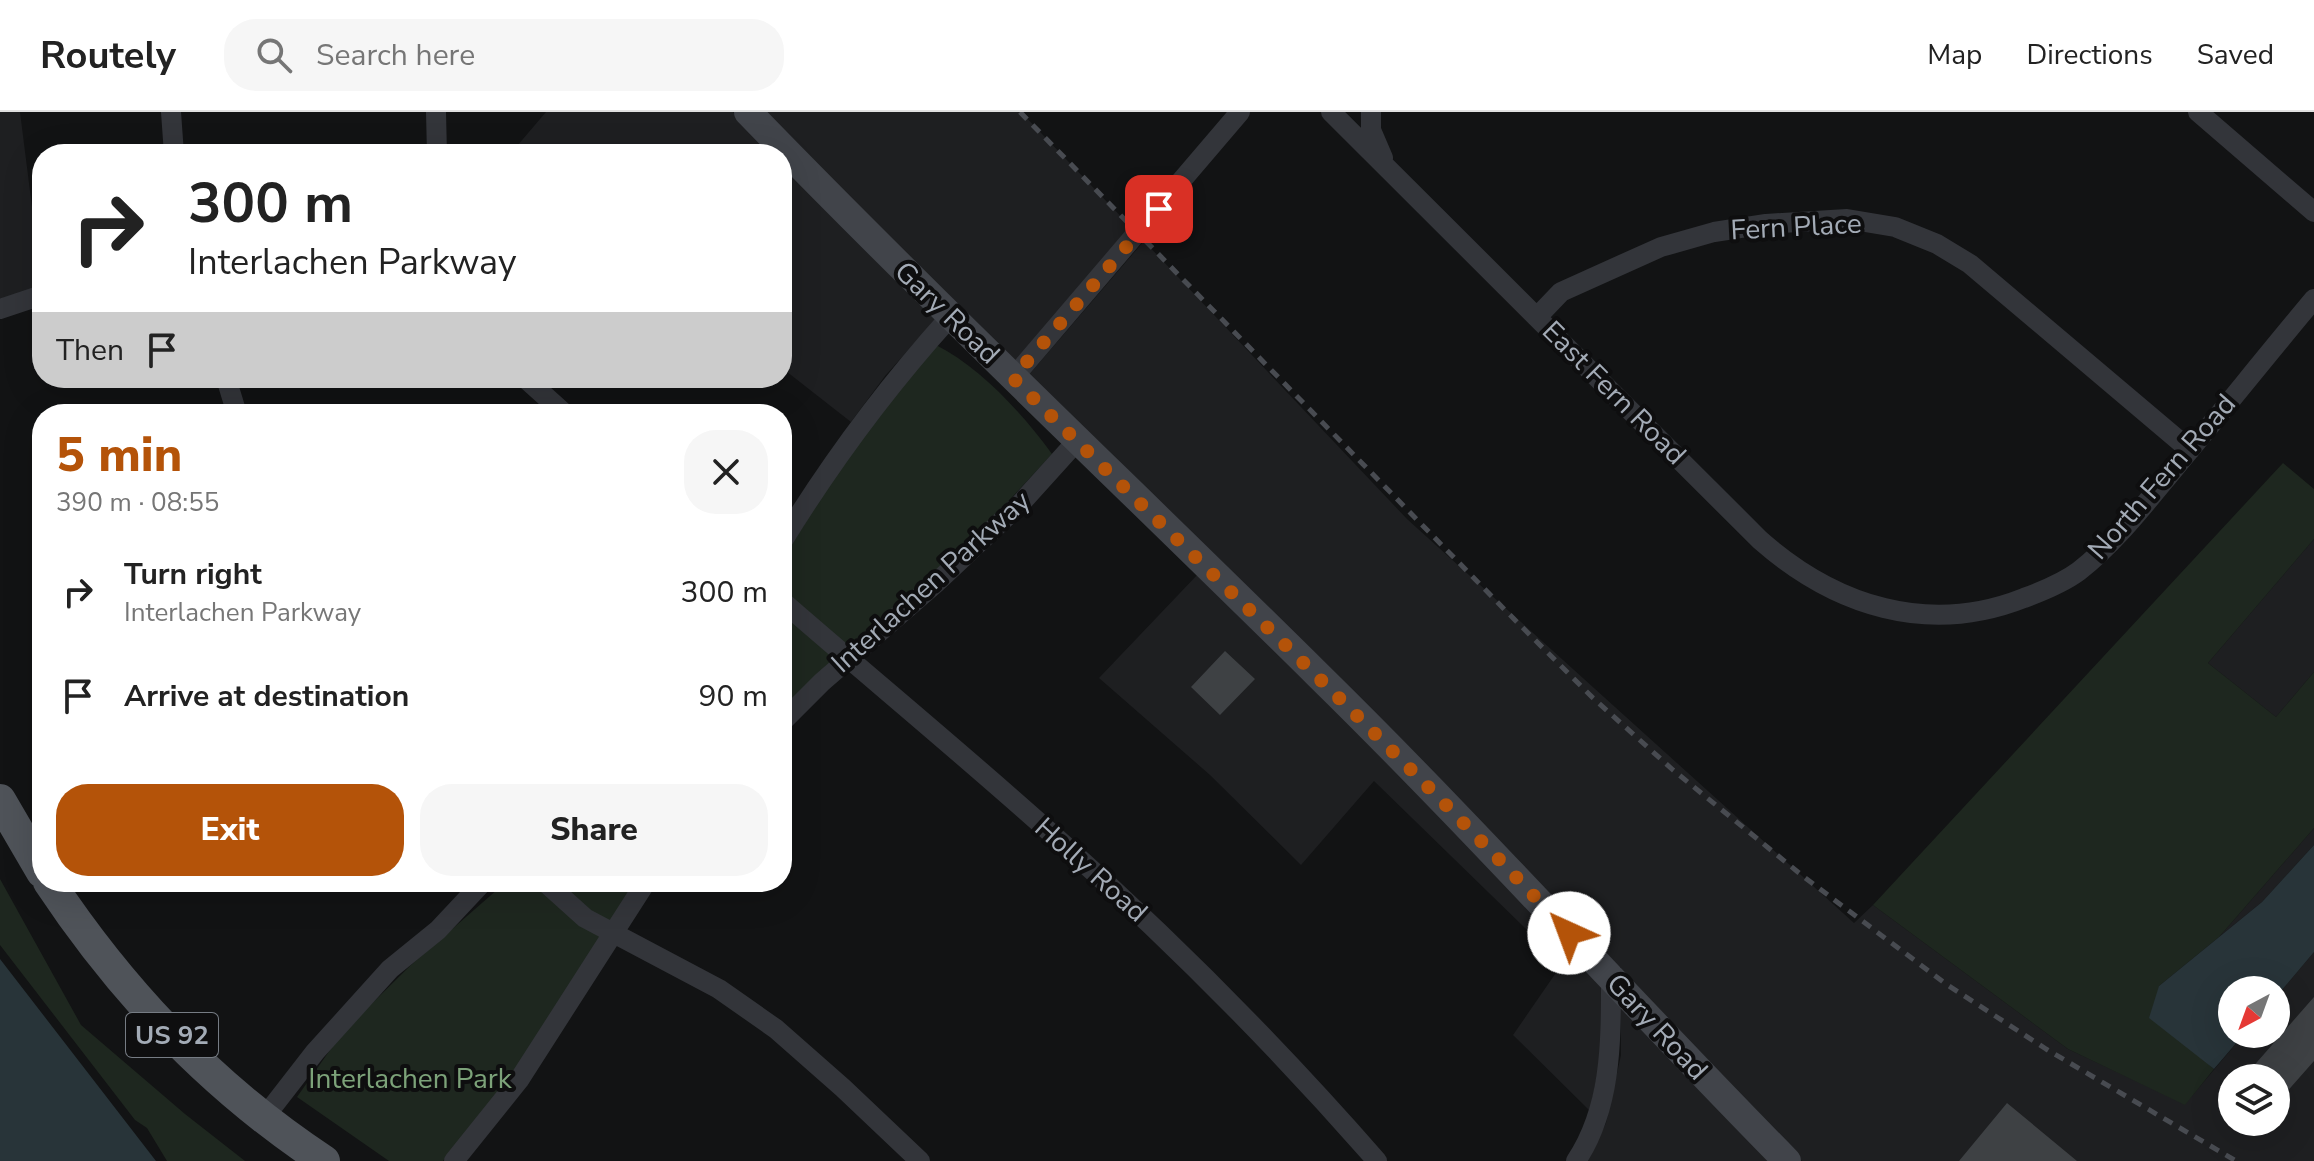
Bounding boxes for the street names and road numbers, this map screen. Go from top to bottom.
street label: Fern Place [1729,205,1863,249]
street label: Gary Road [886,253,1008,373]
street label: East Fern Road [1534,313,1694,473]
street label: North Fern Road [2079,386,2245,568]
street label: Interlachen Parkway [823,482,1039,682]
street label: Holly Road [1026,809,1156,931]
street label: Gary Road [1598,965,1716,1089]
road number: US 92 [126,1013,218,1057]

